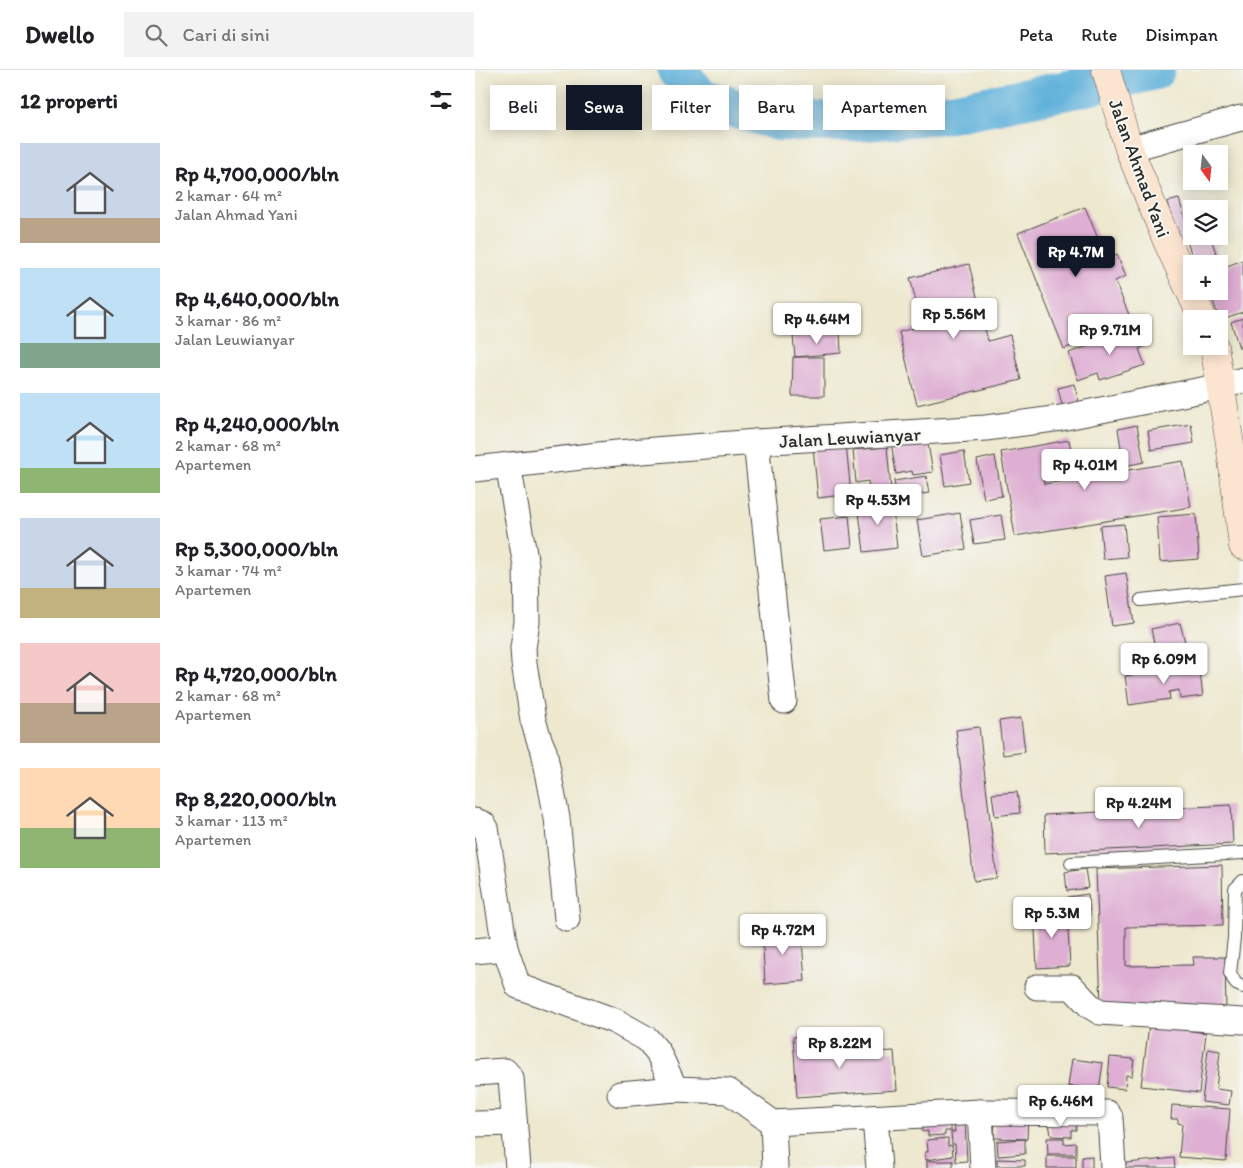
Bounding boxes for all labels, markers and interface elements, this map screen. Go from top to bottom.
search box [124,12,474,57]
text: Dwello [25,20,94,49]
icon: search [142,21,170,49]
text: Cari di sini [182,23,270,46]
text: Peta [1019,24,1053,46]
text: Rute [1081,24,1117,46]
text: Disimpan [1145,24,1218,46]
chip: Beli [490,85,556,130]
chip: Sewa [566,85,642,130]
chip: Filter [652,85,729,130]
chip: Baru [739,85,813,130]
chip: Apartemen [823,85,945,130]
icon: filters [427,86,455,114]
text: 12 properti [20,88,118,113]
street label: Jalan Ahmad Yani [1104,96,1175,240]
north arrow [1183,145,1227,190]
map controls [1183,145,1228,355]
text: Rp 4,700,000/bln [175,161,339,186]
icon: home [60,163,120,223]
text: 2 kamar · 64 m² [175,186,282,205]
button: layers [1183,200,1228,245]
text: Jalan Ahmad Yani [175,205,298,224]
pin: Rp 4.7M [1030,236,1122,278]
text: Rp 4.7M [1048,242,1104,261]
button: + [1183,255,1228,300]
text: Rp 4,640,000/bln [175,286,339,311]
icon: home [60,288,120,348]
pin: Rp 5.56M [902,298,1006,340]
pin: Rp 4.64M [765,302,869,345]
text: Rp 5.56M [922,304,986,323]
text: Rp 4.64M [784,309,850,328]
button: − [1183,310,1228,355]
text: 3 kamar · 86 m² [175,311,281,330]
pin: Rp 9.71M [1058,314,1162,356]
text: Rp 9.71M [1079,320,1141,339]
text: Jalan Leuwianyar [175,330,295,349]
text: Rp 4,240,000/bln [175,411,339,436]
icon: home [60,413,120,473]
street label: Jalan Leuwianyar [779,422,922,453]
text: 2 kamar · 68 m² [175,436,281,455]
pin: Rp 4.01M [1033,448,1137,491]
text: Apartemen [175,455,251,474]
text: Rp 4.01M [1052,455,1118,474]
pin: Rp 4.53M [826,484,930,526]
text: Rp 4.53M [846,490,910,509]
text: Rp 5,300,000/bln [175,536,338,561]
icon: home [60,538,120,598]
text: 3 kamar · 74 m² [175,561,282,580]
text: Apartemen [175,580,251,599]
pin: Rp 6.09M [1112,642,1216,685]
text: Rp 6.09M [1132,649,1196,668]
text: Rp 4,720,000/bln [175,661,337,686]
icon: home [60,663,120,723]
text: 2 kamar · 68 m² [175,686,281,705]
text: Apartemen [175,705,251,724]
text: Rp 8,220,000/bln [175,786,336,811]
pin: Rp 4.24M [1087,786,1191,829]
icon: home [60,788,120,848]
text: Rp 4.24M [1106,793,1172,812]
text: 3 kamar · 113 m² [175,811,288,830]
text: Apartemen [175,830,251,849]
pin: Rp 5.3M [1006,896,1098,939]
text: Rp 5.3M [1024,903,1080,922]
pin: Rp 4.72M [731,914,835,956]
text: Rp 4.72M [751,920,815,939]
pin: Rp 8.22M [788,1026,892,1069]
text: Rp 8.22M [808,1033,872,1052]
pin: Rp 6.46M [1009,1084,1113,1127]
text: Rp 6.46M [1029,1091,1093,1110]

